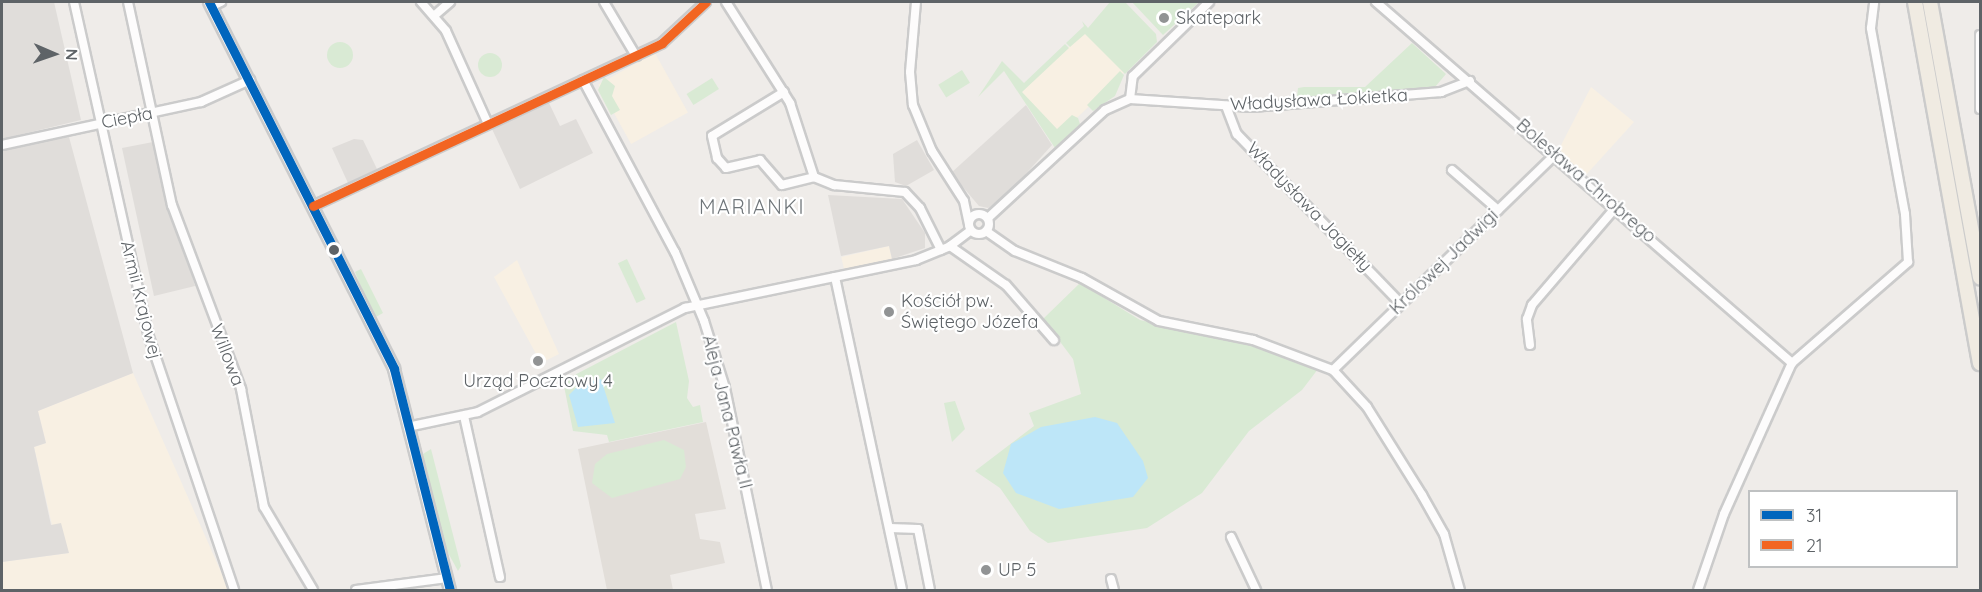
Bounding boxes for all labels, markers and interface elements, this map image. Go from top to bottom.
place label: Skatepark [1176,7,1261,29]
marker: Skatepark [1157,11,1171,25]
north arrow [24,24,84,84]
text: N [62,48,82,61]
street label: Władysława Łokietka [1230,85,1408,115]
street label: Ciepła [100,102,154,134]
street label: Bolesława Chrobrego [1512,114,1660,248]
street label: Władysława Jagiełły [1242,138,1376,276]
district label: MARIANKI [699,194,805,218]
street label: Królowej Jadwigi [1385,205,1503,319]
street label: Armii Krajowej [116,238,166,362]
unlabelled marker [328,244,340,256]
place label: Kościół pw. Świętego Józefa [901,291,1038,334]
marker: Kościół pw. Świętego Józefa [882,305,896,319]
street label: Willowa [205,321,249,389]
street label: Aleja Jana Pawła II [697,333,757,491]
marker: Urząd Pocztowy 4 [531,354,545,368]
place label: Urząd Pocztowy 4 [463,370,613,392]
legend [1748,490,1958,568]
text: 31 [1806,504,1822,527]
text: 21 [1806,534,1823,557]
place label: UP 5 [998,559,1036,581]
marker: UP 5 [979,563,993,577]

